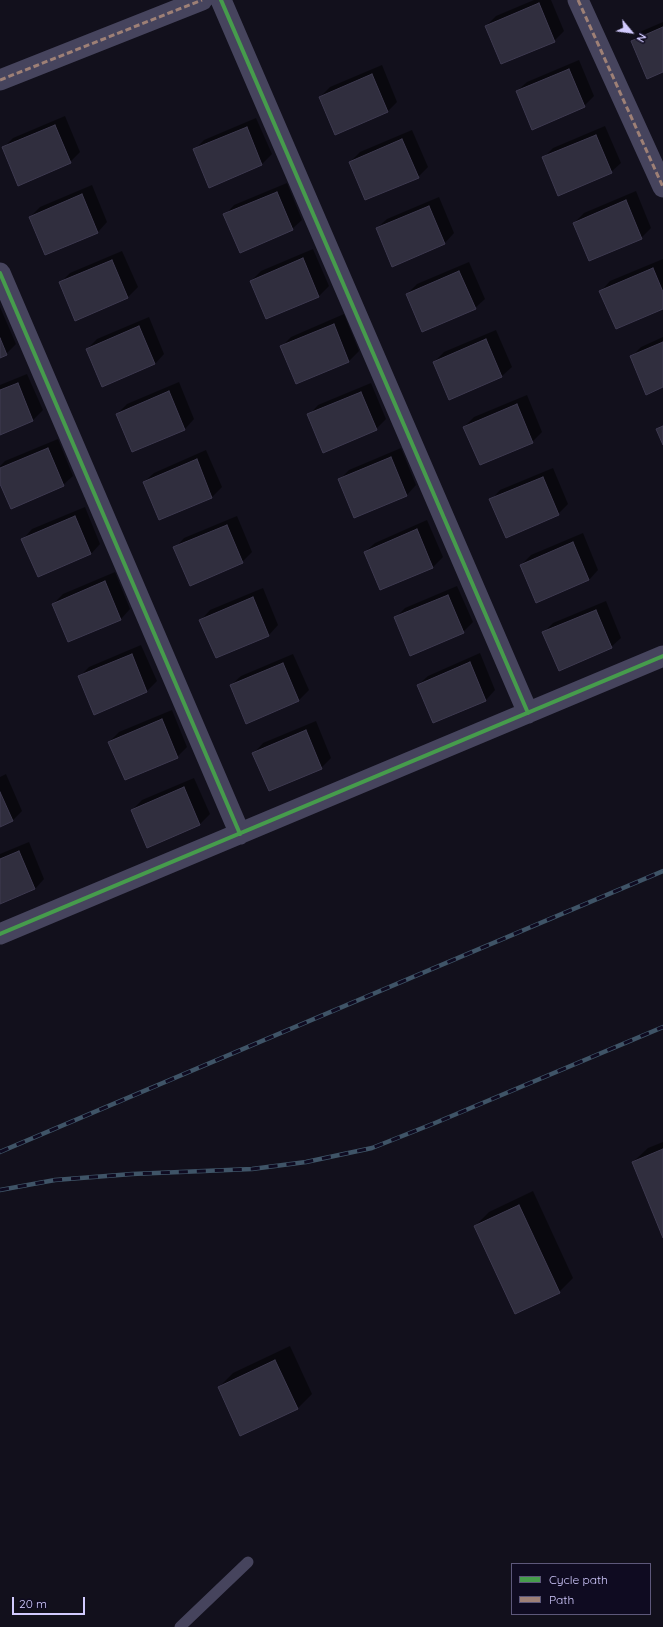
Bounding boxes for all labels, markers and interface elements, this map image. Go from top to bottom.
north arrow [611,12,651,52]
text: N [633,31,650,45]
legend [511,1563,651,1615]
text: Cycle path [549,1572,608,1587]
scale bar [14,1589,87,1615]
text: Path [549,1592,574,1607]
text: 20 m [19,1596,47,1611]

